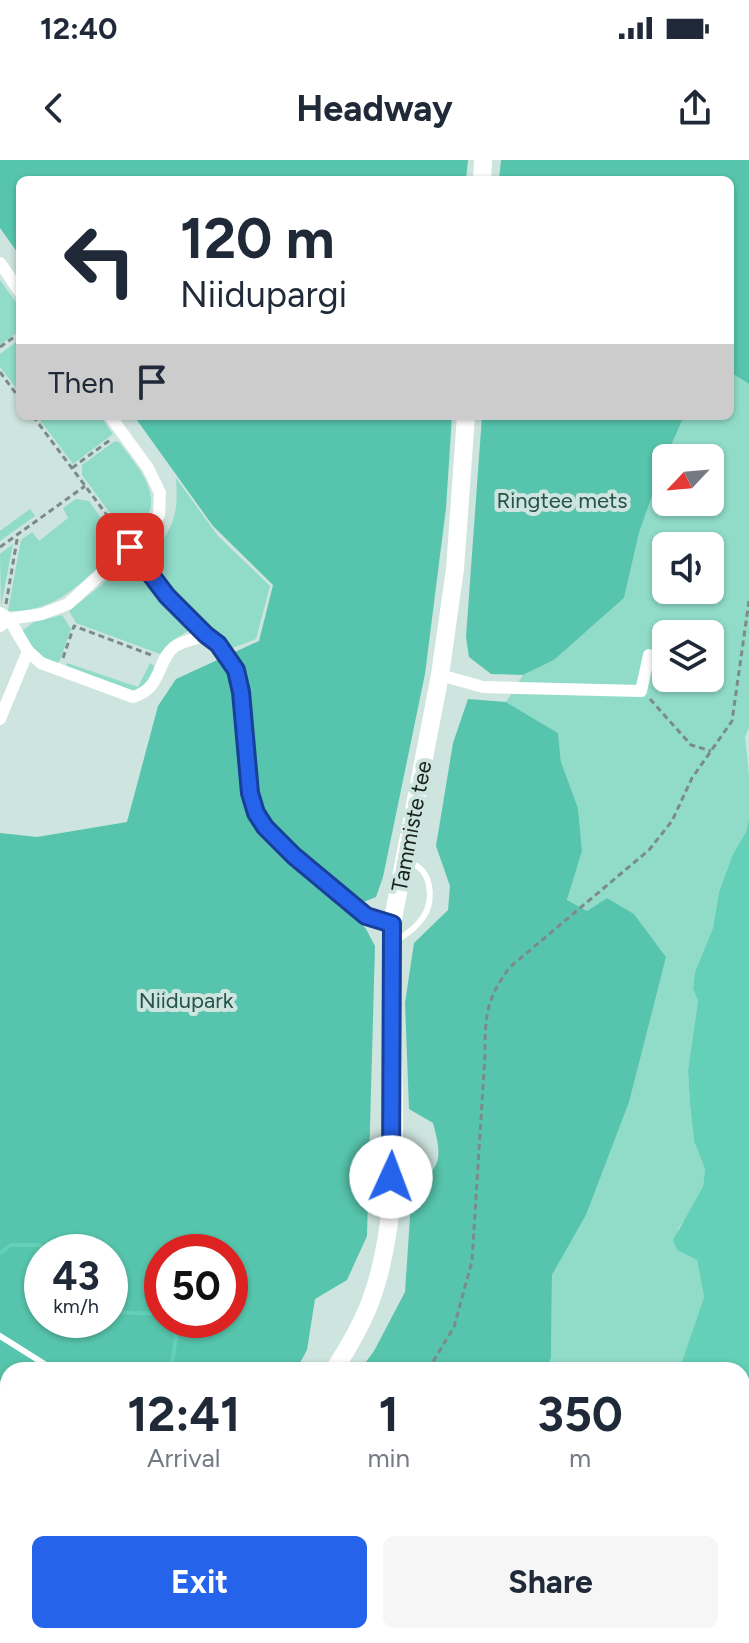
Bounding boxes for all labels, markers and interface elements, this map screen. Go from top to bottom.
text: 12:40 [40,10,118,47]
icon: back [32,86,76,130]
icon: share [673,86,717,130]
text: Headway [296,87,453,130]
text: 120 m [180,205,335,272]
icon: left [48,208,152,312]
text: Niidupargi [180,273,347,316]
icon: arrive [130,360,174,404]
text: Then [48,364,114,401]
north arrow [652,444,724,516]
map controls [652,444,724,692]
park label: Ringtee mets [496,487,628,514]
pin [96,513,164,581]
icon: arrive [108,525,152,569]
button: sound [652,532,724,604]
button: layers [652,620,724,692]
street label: Tammiste tee [386,758,437,894]
park label: Niidupark [139,987,234,1014]
position arrow [349,1135,433,1219]
speed limit sign: 50 [144,1234,248,1338]
text: 43 [52,1252,100,1300]
text: km/h [53,1294,99,1318]
text: 12:41 [127,1385,240,1443]
text: 1 [379,1385,399,1443]
text: 350 [537,1385,623,1443]
text: Arrival [147,1442,220,1474]
text: min [367,1442,410,1474]
text: m [569,1442,591,1474]
button: Exit [32,1536,367,1628]
button: Share [383,1536,718,1628]

